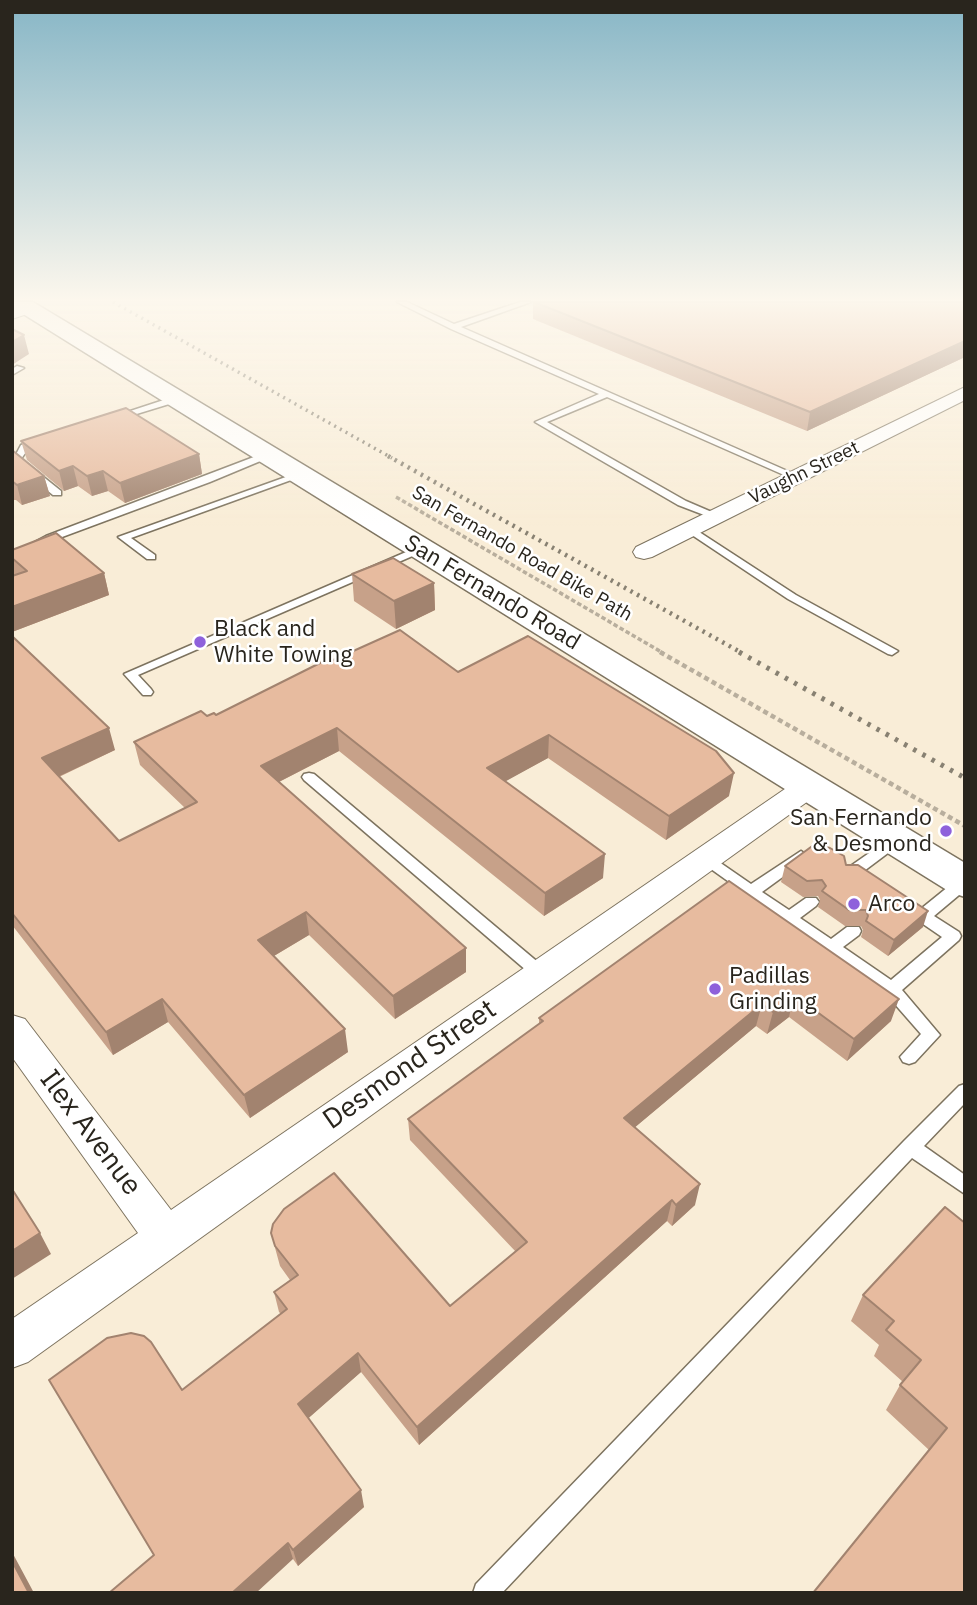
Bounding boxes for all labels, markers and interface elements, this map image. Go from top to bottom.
street label: Vaughn Street [745,436,863,510]
street label: San Fernando Road Bike Path [408,481,636,627]
street label: San Fernando Road [399,530,585,656]
place label: Black and White Towing [214,615,352,669]
marker: Black and White Towing [192,634,208,650]
place label: San Fernando & Desmond [790,804,932,858]
marker: San Fernando & Desmond [938,823,954,839]
place label: Arco [868,890,915,918]
marker: Arco [846,896,862,912]
place label: Padillas Grinding [729,962,817,1016]
marker: Padillas Grinding [707,981,723,997]
street label: Desmond Street [317,993,503,1137]
street label: Ilex Avenue [32,1064,148,1202]

